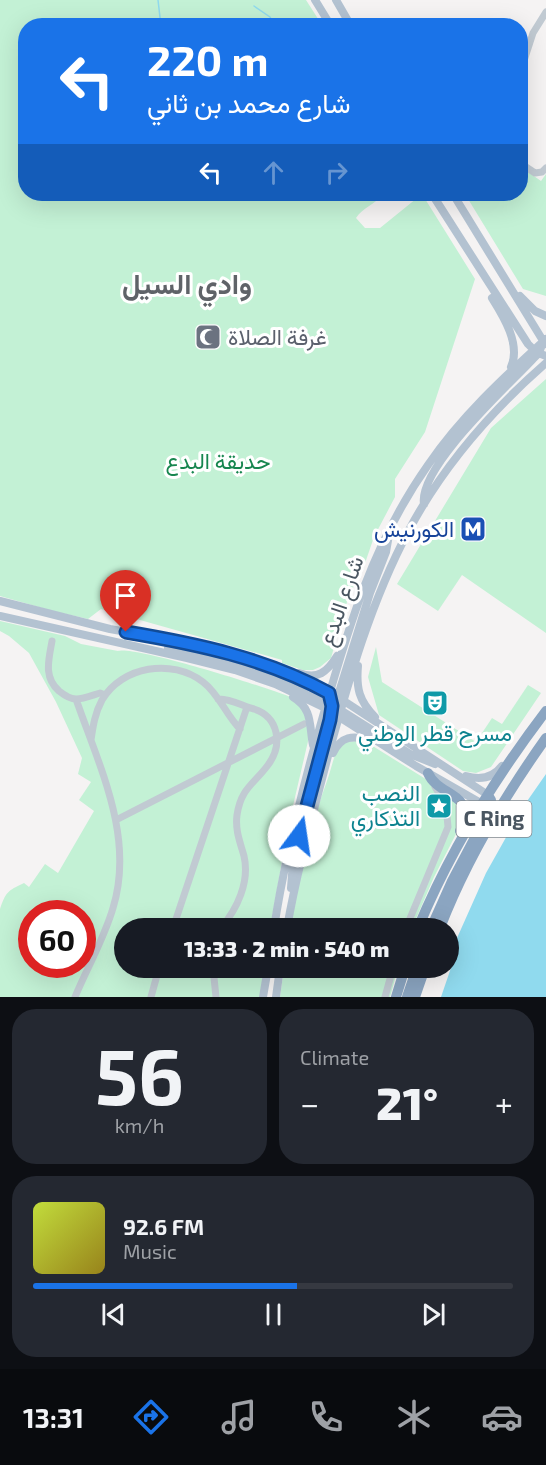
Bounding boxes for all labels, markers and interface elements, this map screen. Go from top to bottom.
text: 220 m [147,34,268,84]
icon: left [48,42,126,120]
text: شارع محمد بن ثاني [147,86,351,118]
icon: left [194,156,227,189]
icon: ahead [257,156,290,189]
icon: right [320,156,353,189]
district label: وادي السيل [122,266,252,308]
mosque icon: غرفة الصلاة [193,322,223,352]
place label: غرفة الصلاة [228,323,327,351]
park label: حديقة البدع [166,447,270,476]
metro station icon: الكورنيش [458,514,488,544]
place label: الكورنيش [374,515,454,543]
street label: شارع البدع [313,552,370,650]
pin [100,570,151,632]
icon: arrive [109,579,142,612]
theatre icon: مسرح قطر الوطني [420,688,450,718]
place label: مسرح قطر الوطني [358,719,512,752]
place label: النصب التذكاري [351,779,420,837]
place icon: النصب التذكاري [424,791,454,821]
road number: C Ring [456,801,532,837]
position arrow [267,804,331,868]
speed limit sign: 60 [18,900,96,978]
text: 13:33 · 2 min · 540 m [184,935,389,961]
text: 56 [95,1027,184,1121]
text: Climate [300,1045,369,1069]
text: 21° [376,1075,438,1129]
text: − [300,1083,319,1123]
text: + [495,1083,513,1123]
text: km/h [115,1113,164,1137]
text: 92.6 FM [123,1213,204,1239]
text: Music [123,1239,177,1263]
icon: previous [97,1298,130,1331]
icon: pause [257,1298,290,1331]
icon: next [417,1298,450,1331]
icon: directions [130,1396,172,1438]
icon: music [218,1396,260,1438]
icon: phone [305,1396,347,1438]
icon: climate [393,1396,435,1438]
icon: car [481,1396,523,1438]
text: 13:31 [23,1401,84,1433]

